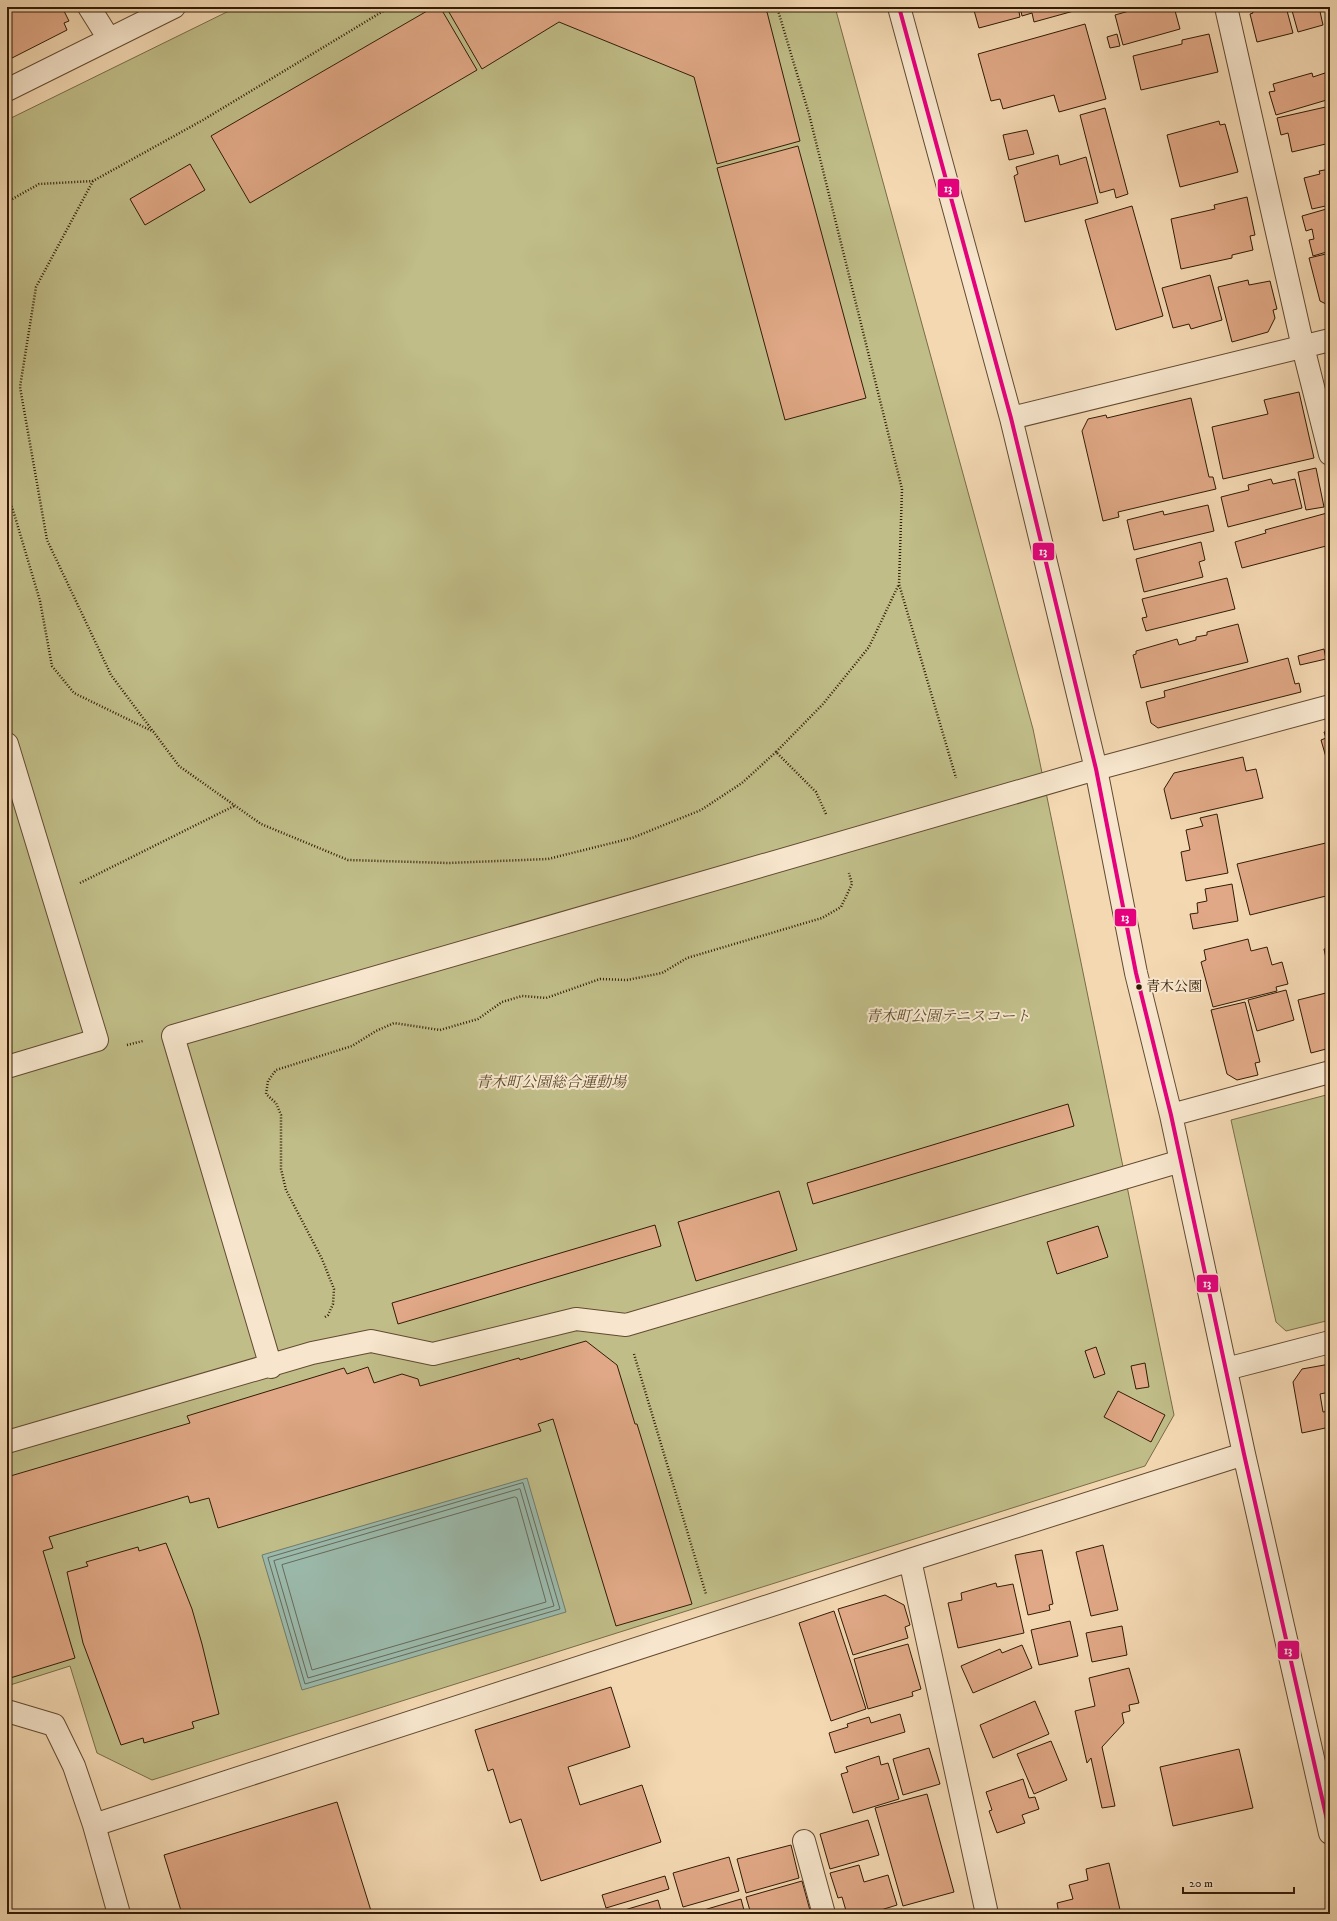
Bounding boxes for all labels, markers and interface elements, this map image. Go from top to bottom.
line badge: 13 [937,178,960,198]
text: 13 [944,182,952,196]
line badge: 13 [1032,542,1055,561]
text: 13 [1039,545,1047,559]
line badge: 13 [1114,908,1137,927]
text: 13 [1121,911,1129,925]
place label: 青木公園 [1146,978,1202,996]
marker: 青木公園 [1134,982,1144,992]
park label: 青木町公園テニスコート [866,1007,1030,1026]
park label: 青木町公園総合運動場 [476,1073,628,1092]
line badge: 13 [1196,1274,1219,1293]
text: 13 [1203,1277,1211,1291]
line badge: 13 [1277,1640,1300,1660]
text: 13 [1284,1644,1292,1658]
scale bar [1183,1869,1294,1895]
text: 20 m [1189,1876,1213,1891]

